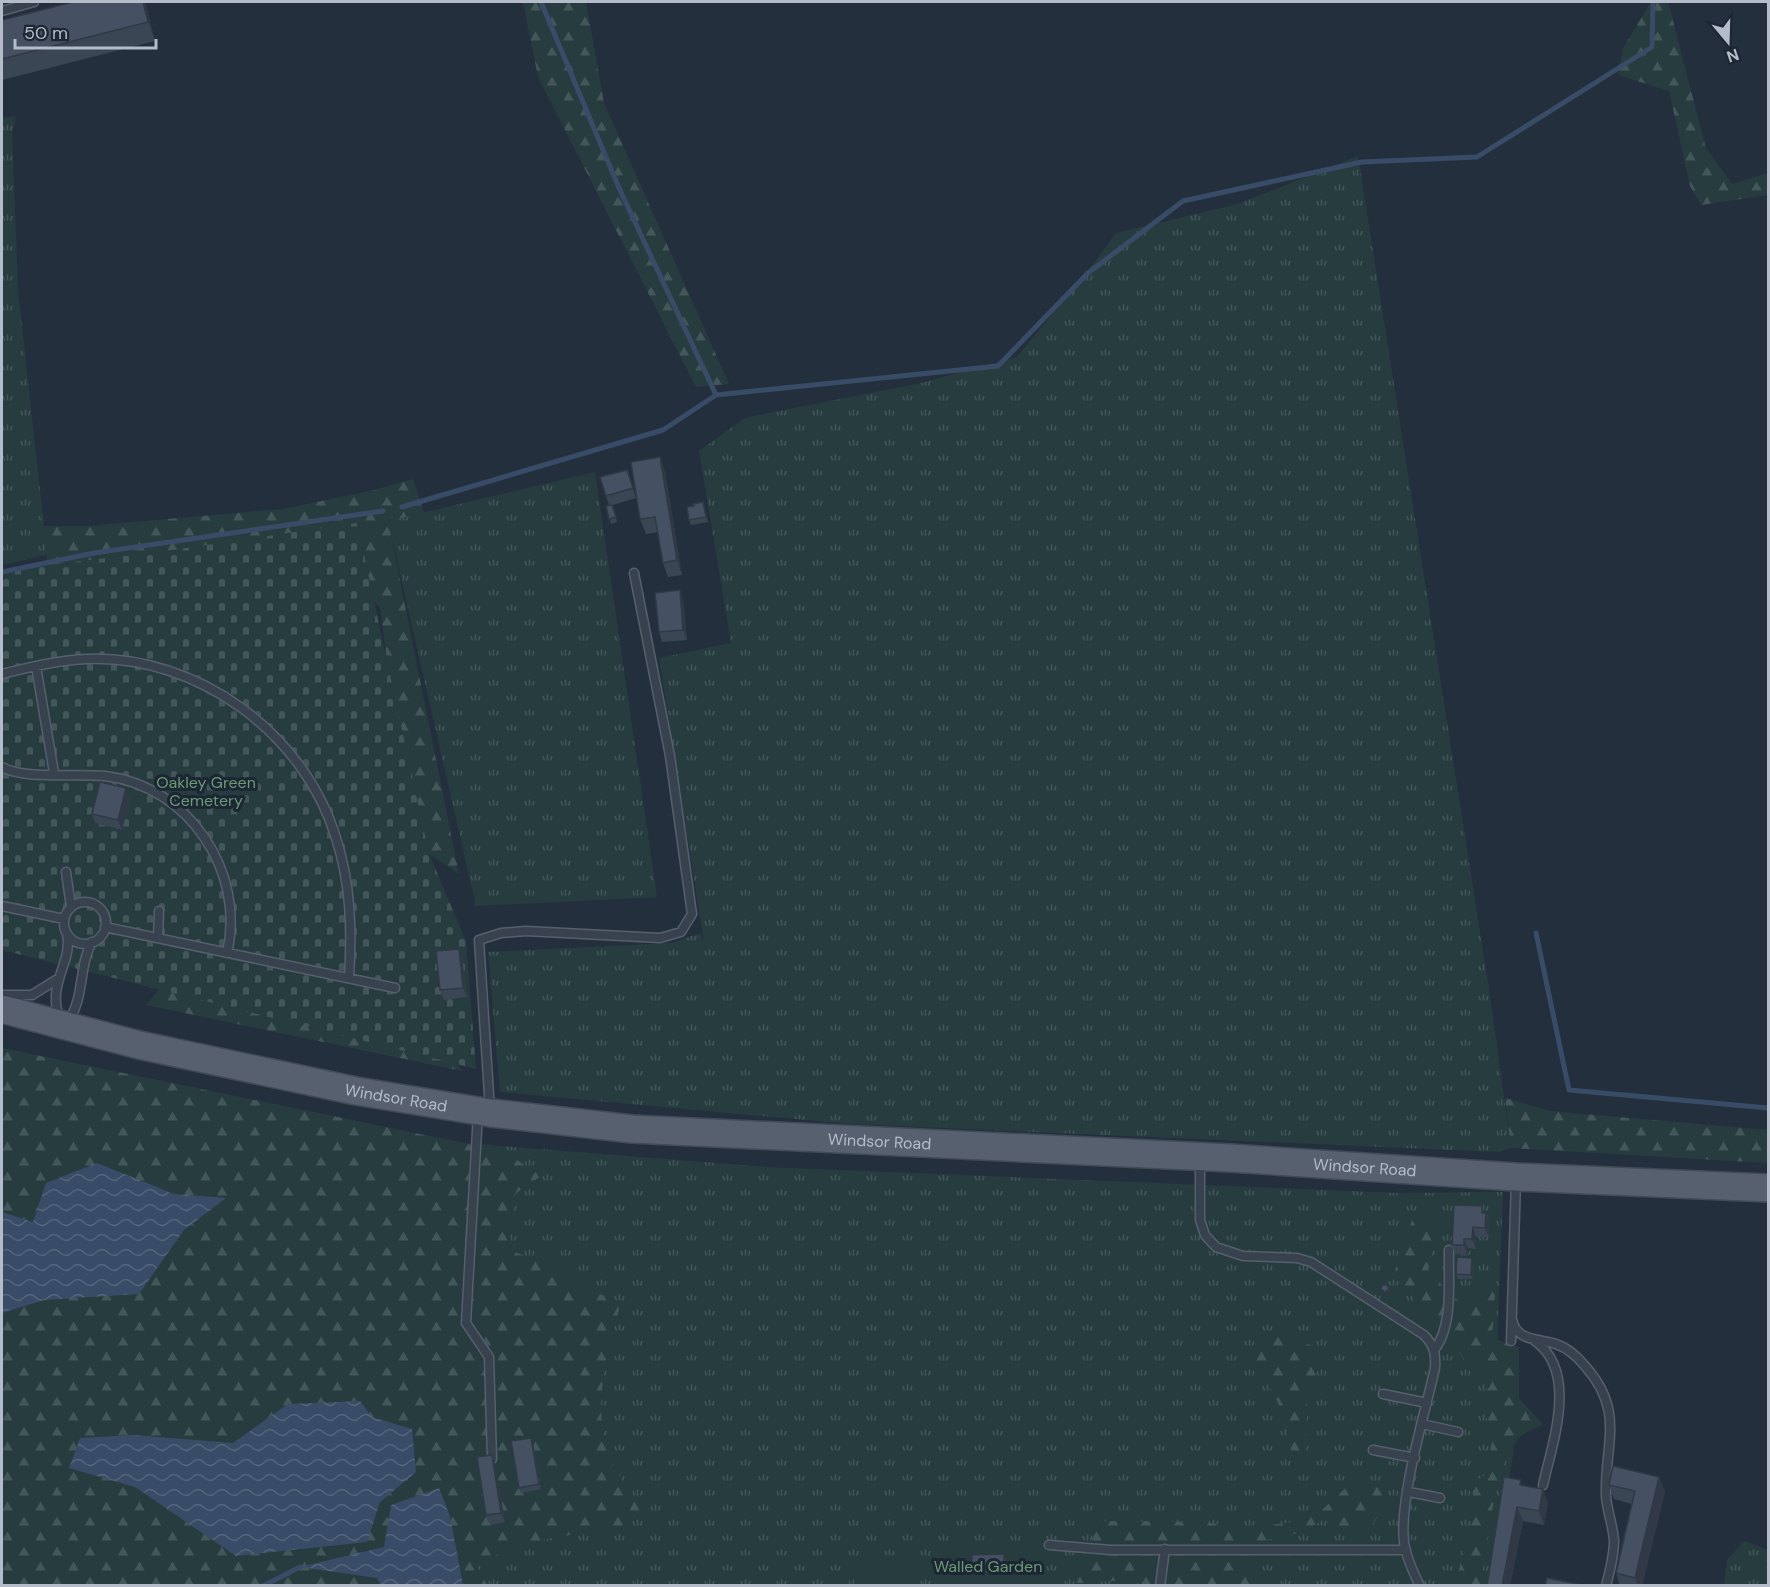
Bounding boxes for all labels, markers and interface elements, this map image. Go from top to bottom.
scale bar [15,12,156,50]
north arrow [1698,12,1758,72]
text: 50 m [24,21,68,45]
text: N [1724,44,1742,68]
park label: Oakley Green Cemetery [156,772,256,811]
street label: Windsor Road [343,1078,449,1116]
street label: Windsor Road [827,1128,932,1154]
street label: Windsor Road [1312,1153,1417,1181]
park label: Walled Garden [934,1556,1042,1577]

